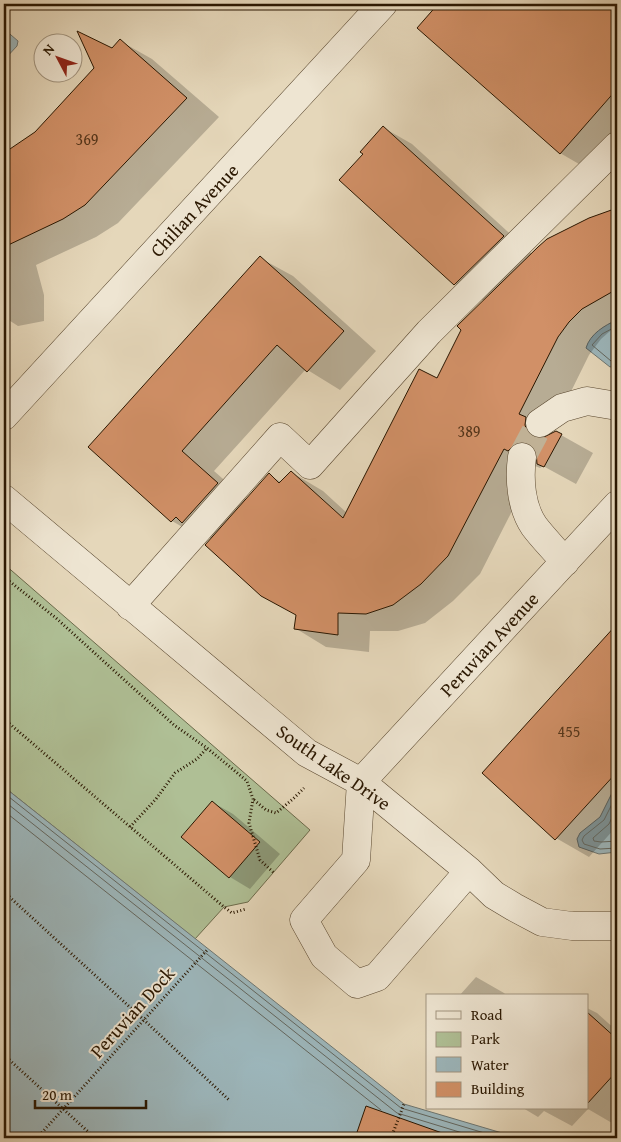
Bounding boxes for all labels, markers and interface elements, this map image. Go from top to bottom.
north arrow [32,32,82,82]
text: N [38,39,59,60]
house number: 369 [75,127,99,151]
street label: Chilian Avenue [143,157,245,263]
house number: 389 [457,419,481,443]
street label: Peruvian Avenue [433,585,545,703]
street label: South Lake Drive [271,717,397,817]
house number: 455 [557,719,581,743]
street label: Peruvian Dock [83,960,181,1064]
legend [426,994,588,1110]
text: Road [471,1004,502,1025]
text: Park [471,1028,500,1049]
text: Water [471,1054,509,1075]
scale bar [35,1077,146,1109]
text: Building [471,1078,525,1099]
text: 20 m [42,1084,73,1105]

